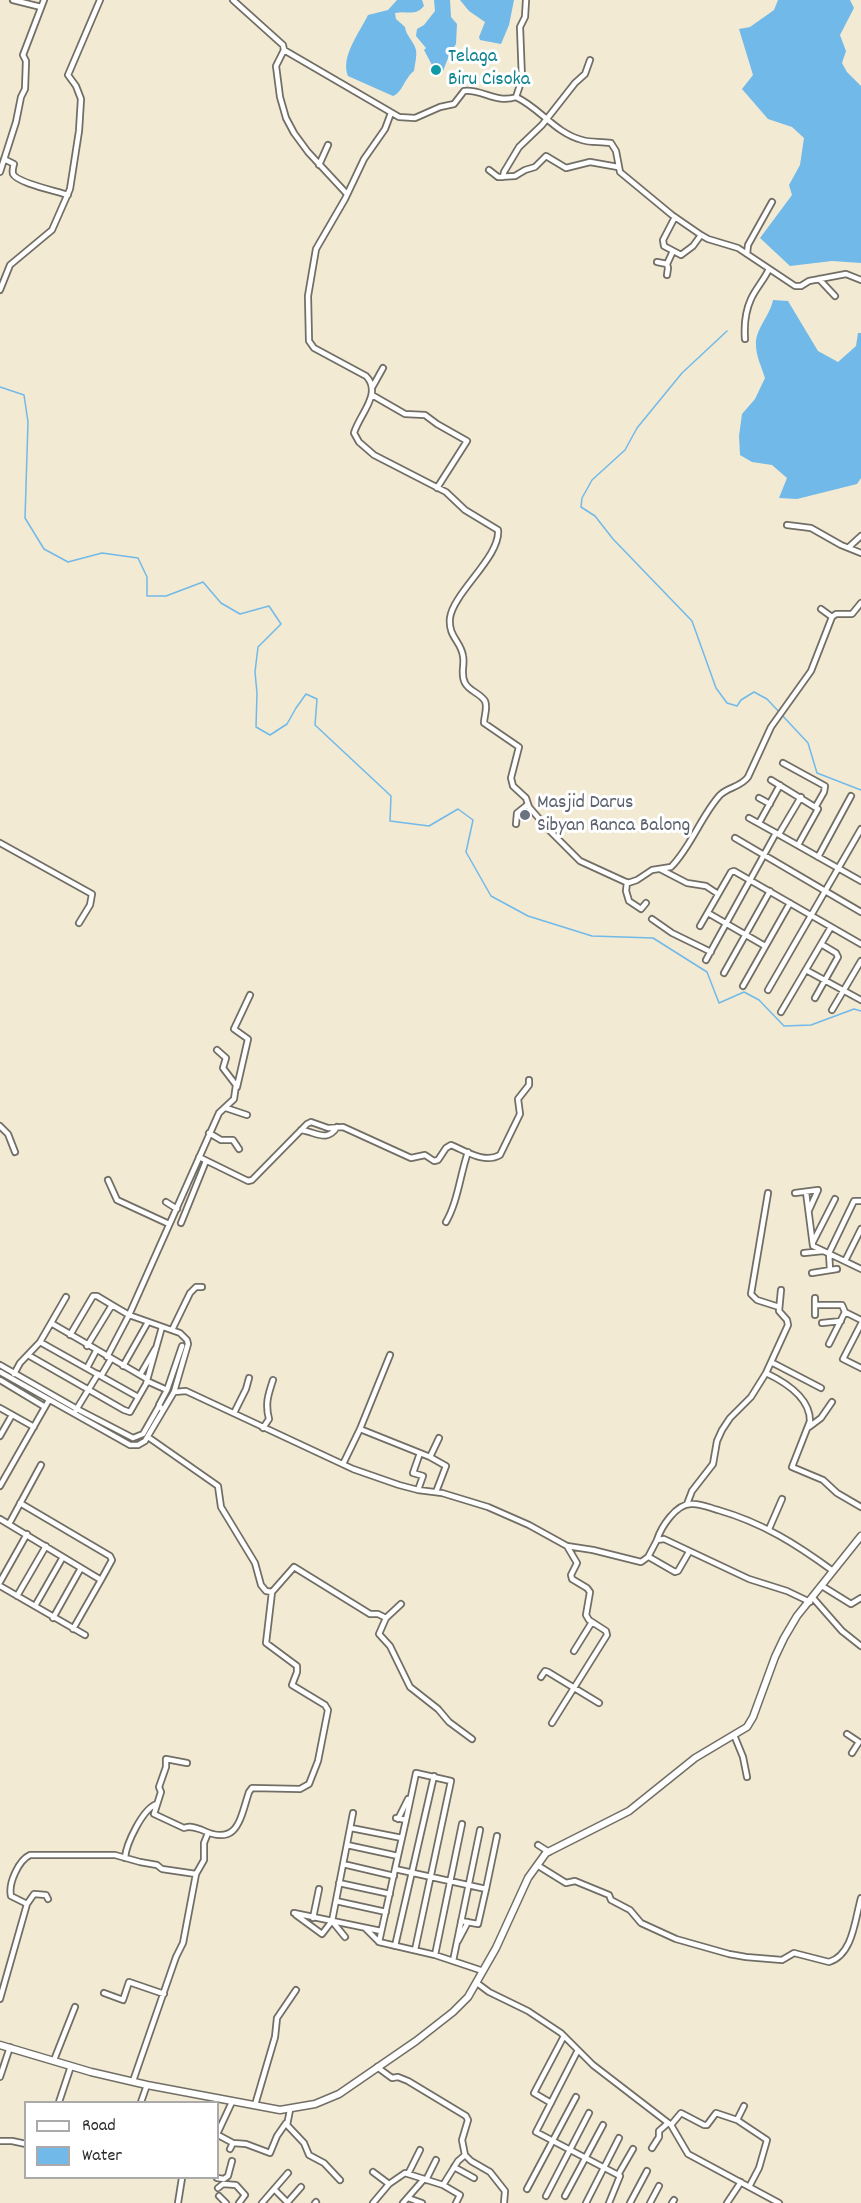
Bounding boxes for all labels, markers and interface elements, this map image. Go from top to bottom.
place label: Telaga Biru Cisoka [448,46,530,93]
marker: Telaga Biru Cisoka [429,63,443,77]
place label: Masjid Darus Sibyan Ranca Balong [537,792,690,839]
marker: Masjid Darus Sibyan Ranca Balong [518,808,532,822]
legend [24,2101,219,2179]
text: Road [82,2114,116,2139]
text: Water [82,2144,122,2169]

